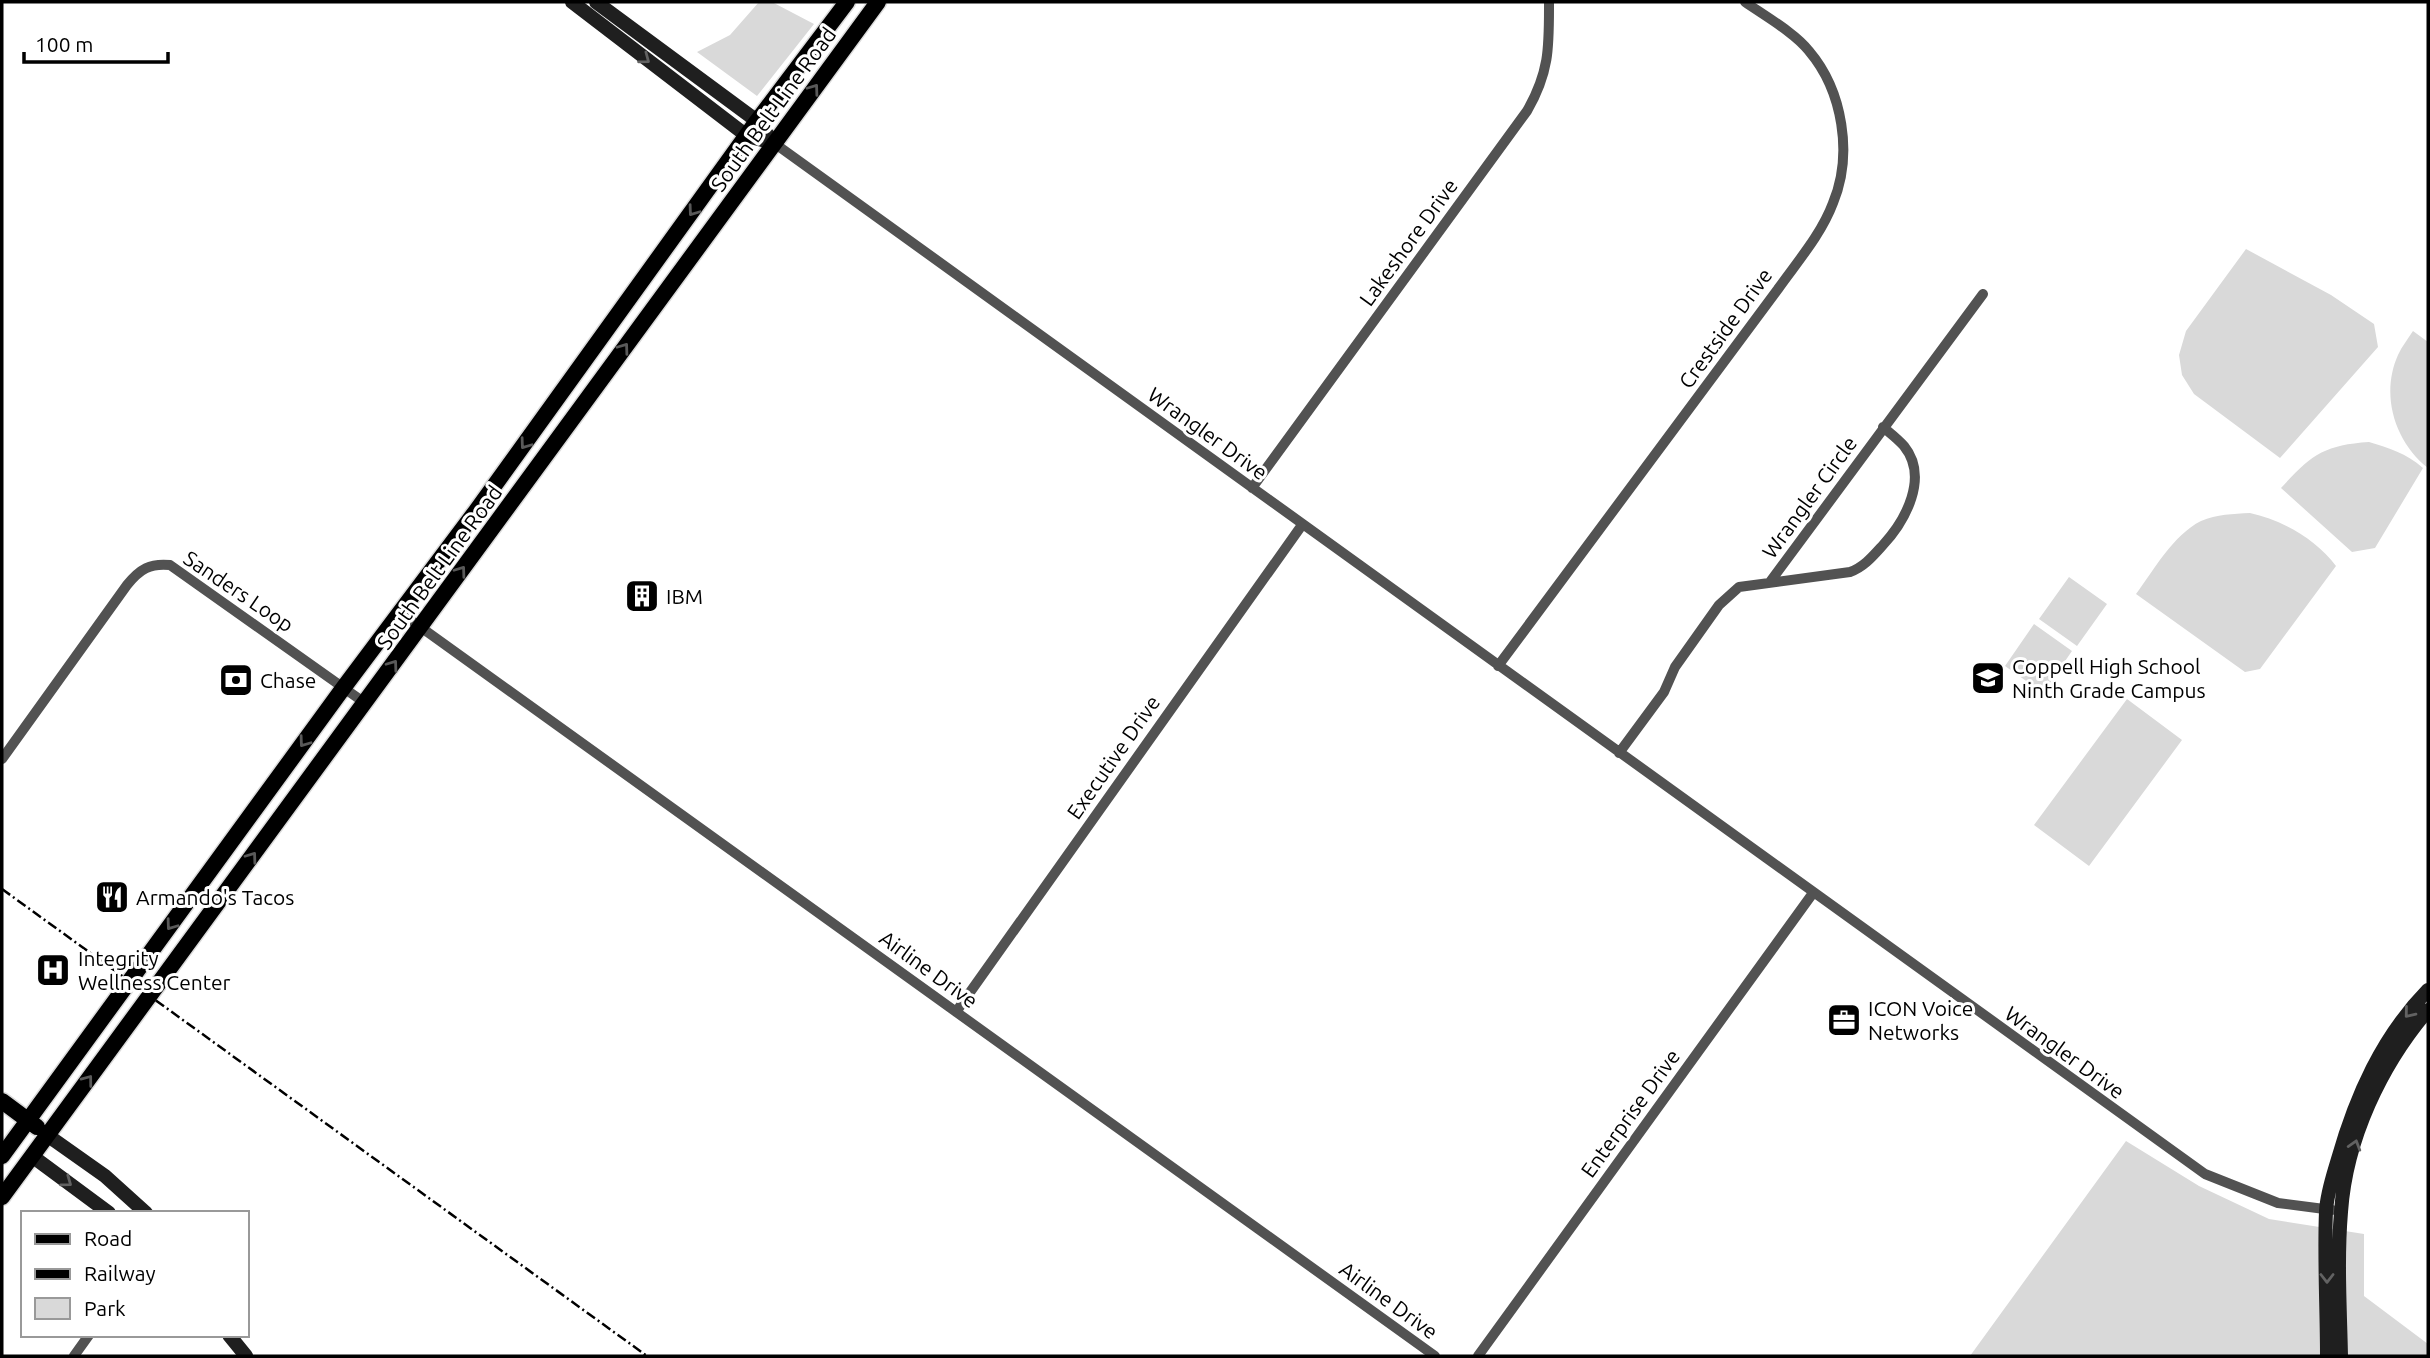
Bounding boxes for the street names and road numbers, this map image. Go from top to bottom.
street label: South Belt Line Road [706,22,840,196]
street label: Lakeshore Drive [1354,174,1462,310]
street label: Crestside Drive [1673,263,1777,393]
street label: Wrangler Drive [1144,382,1272,484]
street label: Wrangler Circle [1757,431,1861,563]
street label: South Belt Line Road [372,480,506,654]
street label: Sanders Loop [180,546,298,636]
street label: Executive Drive [1062,691,1164,823]
street label: Airline Drive [875,925,983,1013]
street label: Wrangler Drive [2001,1001,2129,1103]
street label: Enterprise Drive [1576,1044,1684,1182]
street label: Airline Drive [1335,1256,1443,1344]

